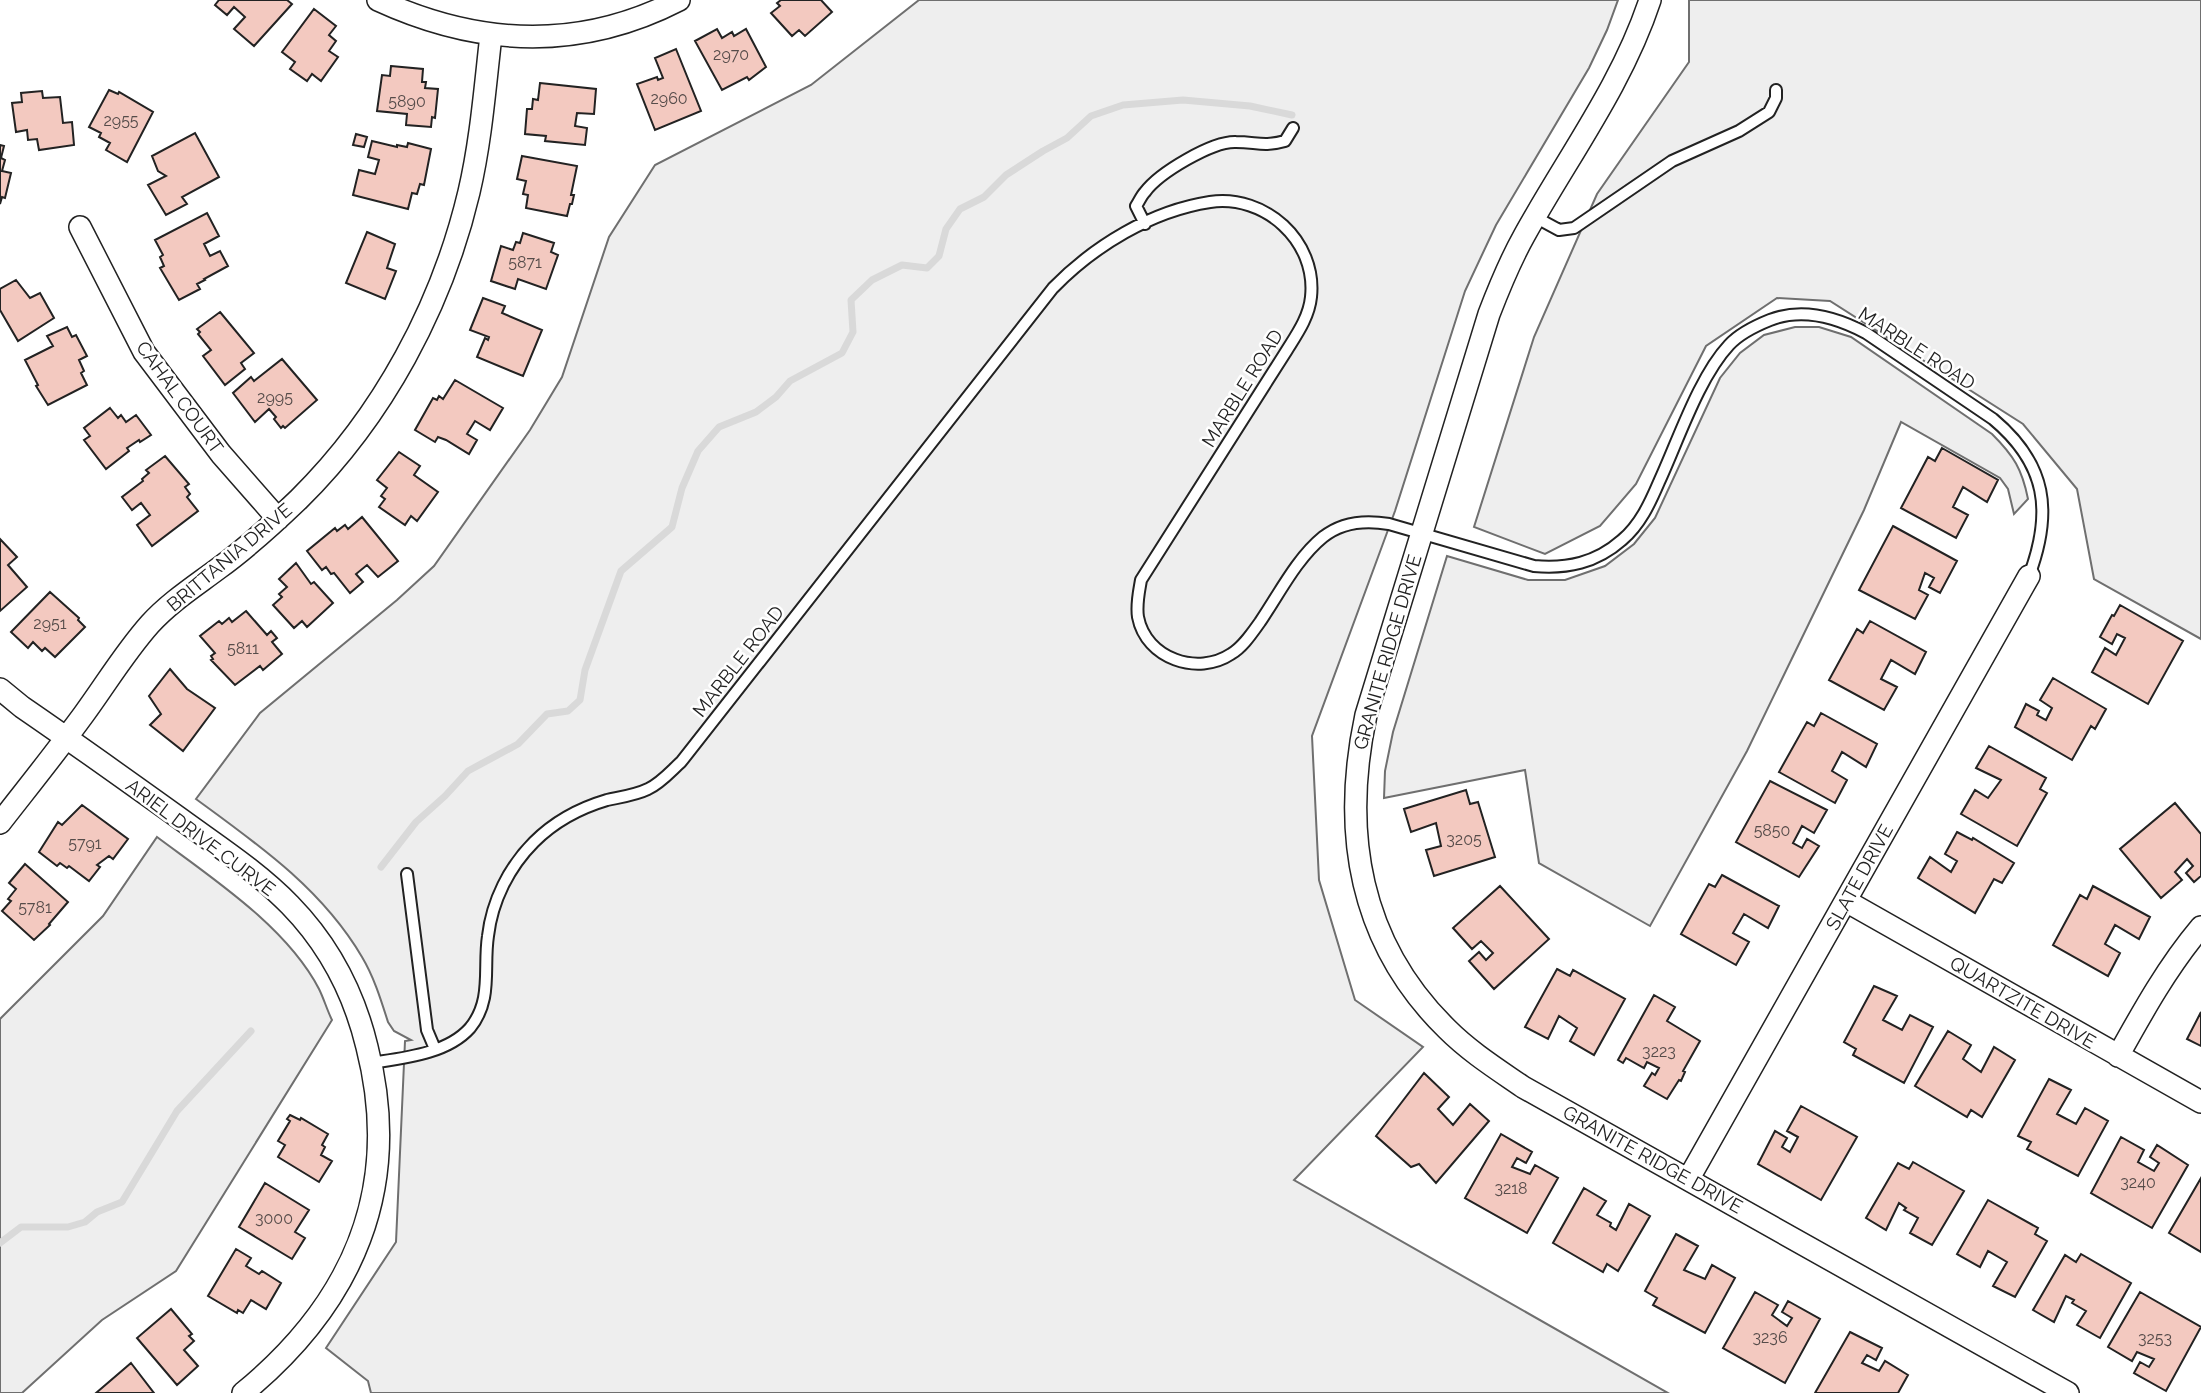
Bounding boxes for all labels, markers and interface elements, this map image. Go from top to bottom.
house number: 2970 [713,45,749,64]
house number: 2960 [650,89,688,108]
house number: 5890 [388,92,426,111]
house number: 2955 [103,111,139,130]
house number: 5871 [508,253,542,272]
street label: MARBLE ROAD [1855,302,1979,394]
street label: MARBLE ROAD [1197,325,1287,451]
street label: CAHAL COURT [132,337,228,458]
house number: 2995 [257,388,293,407]
street label: BRITTANIA DRIVE [162,498,296,616]
street label: GRANITE RIDGE DRIVE [1349,552,1425,752]
street label: MARBLE ROAD [688,601,788,721]
house number: 2951 [33,614,67,633]
house number: 5811 [227,639,259,658]
street label: ARIEL DRIVE CURVE [122,774,280,900]
street label: SLATE DRIVE [1821,820,1897,934]
house number: 5850 [1754,821,1790,840]
house number: 3205 [1446,830,1482,849]
house number: 5791 [68,834,102,853]
house number: 5781 [18,898,52,917]
street label: QUARTZITE DRIVE [1946,951,2100,1053]
house number: 3223 [1642,1042,1676,1061]
street label: GRANITE RIDGE DRIVE [1559,1100,1747,1218]
house number: 3240 [2120,1173,2156,1192]
house number: 3218 [1494,1179,1528,1198]
house number: 3000 [255,1209,293,1228]
house number: 3236 [1752,1328,1788,1347]
house number: 3253 [2138,1329,2172,1348]

